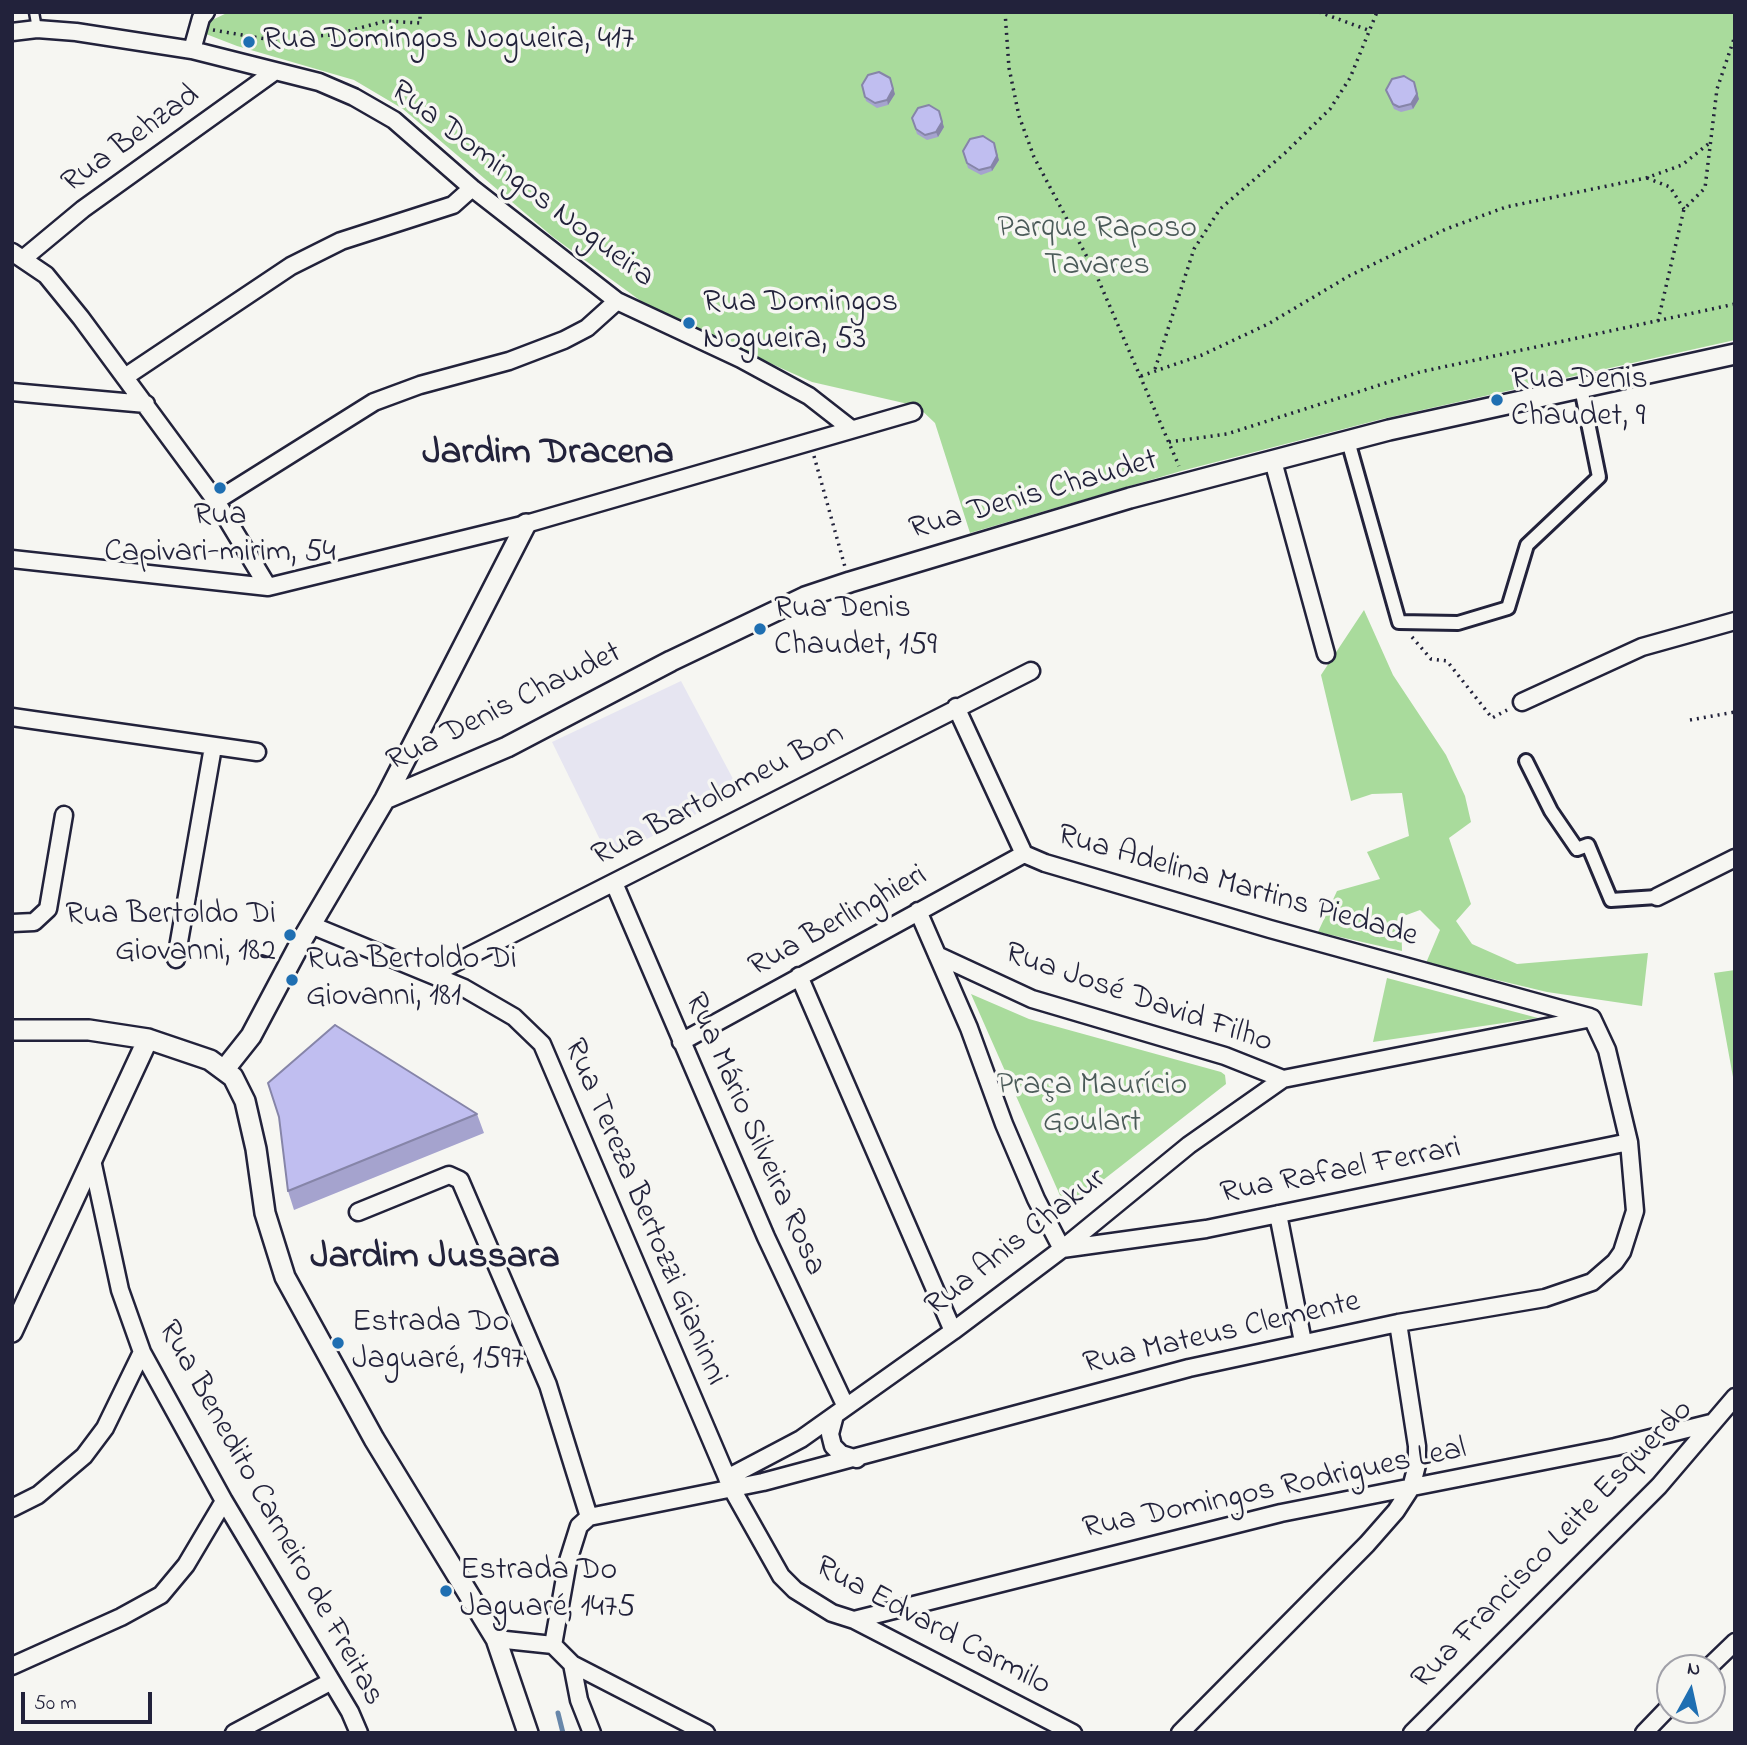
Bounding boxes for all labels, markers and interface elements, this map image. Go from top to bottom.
place label: Rua Domingos Nogueira, 417 [263,23,634,61]
marker: Rua Domingos Nogueira, 417 [241,34,257,50]
street label: Rua Domingos Nogueira [381,74,661,298]
street label: Rua Behzad [56,78,208,204]
park label: Parque Raposo Tavares [997,212,1197,287]
place label: Rua Domingos Nogueira, 53 [703,286,898,361]
marker: Rua Domingos Nogueira, 53 [681,315,697,331]
place label: Rua Denis Chaudet, 9 [1511,363,1648,438]
marker: Rua Denis Chaudet, 9 [1489,392,1505,408]
district label: Jardim Dracena [422,433,674,479]
street label: Rua Denis Chaudet [906,443,1162,551]
marker: Rua Capivari-mirim, 54 [212,480,228,496]
place label: Rua Capivari-mirim, 54 [104,499,336,574]
place label: Rua Denis Chaudet, 159 [774,592,937,667]
marker: Rua Denis Chaudet, 159 [752,621,768,637]
street label: Rua Denis Chaudet [381,636,629,782]
street label: Rua Bartolomeu Bon [587,717,851,877]
street label: Rua Adelina Martins Piedade [1052,818,1422,958]
street label: Rua Berlinghieri [743,858,935,988]
place label: Rua Bertoldo Di Giovanni, 182 [65,898,276,973]
marker: Rua Bertoldo Di Giovanni, 182 [282,927,298,943]
street label: Rua José David Filho [999,936,1277,1064]
place label: Rua Bertoldo Di Giovanni, 181 [306,943,517,1018]
marker: Rua Bertoldo Di Giovanni, 181 [284,972,300,988]
street label: Rua Mário Silveira Rosa [673,988,833,1282]
street label: Rua Tereza Bertozzi Gianinni [553,1034,733,1392]
park label: Praça Maurício Goulart [997,1069,1187,1144]
street label: Rua Rafael Ferrari [1218,1131,1464,1215]
street label: Rua Anis Chakur [919,1161,1115,1327]
district label: Jardim Jussara [310,1237,560,1283]
street label: Rua Mateus Clemente [1080,1284,1364,1386]
place label: Estrada Do Jaguaré, 1597 [352,1306,524,1381]
street label: Rua Benedito Carneiro de Freitas [147,1315,391,1713]
marker: Estrada Do Jaguaré, 1597 [330,1335,346,1351]
street label: Rua Francisco Leite Esquerdo [1405,1393,1703,1699]
street label: Rua Domingos Rodrigues Leal [1080,1432,1470,1550]
street label: Rua Edvard Carmilo [808,1550,1056,1706]
place label: Estrada Do Jaguaré, 1475 [460,1554,635,1629]
marker: Estrada Do Jaguaré, 1475 [438,1583,454,1599]
north arrow [1656,1654,1726,1724]
text: N [1685,1655,1702,1684]
scale bar [24,1678,156,1722]
text: 50 m [34,1689,77,1719]

